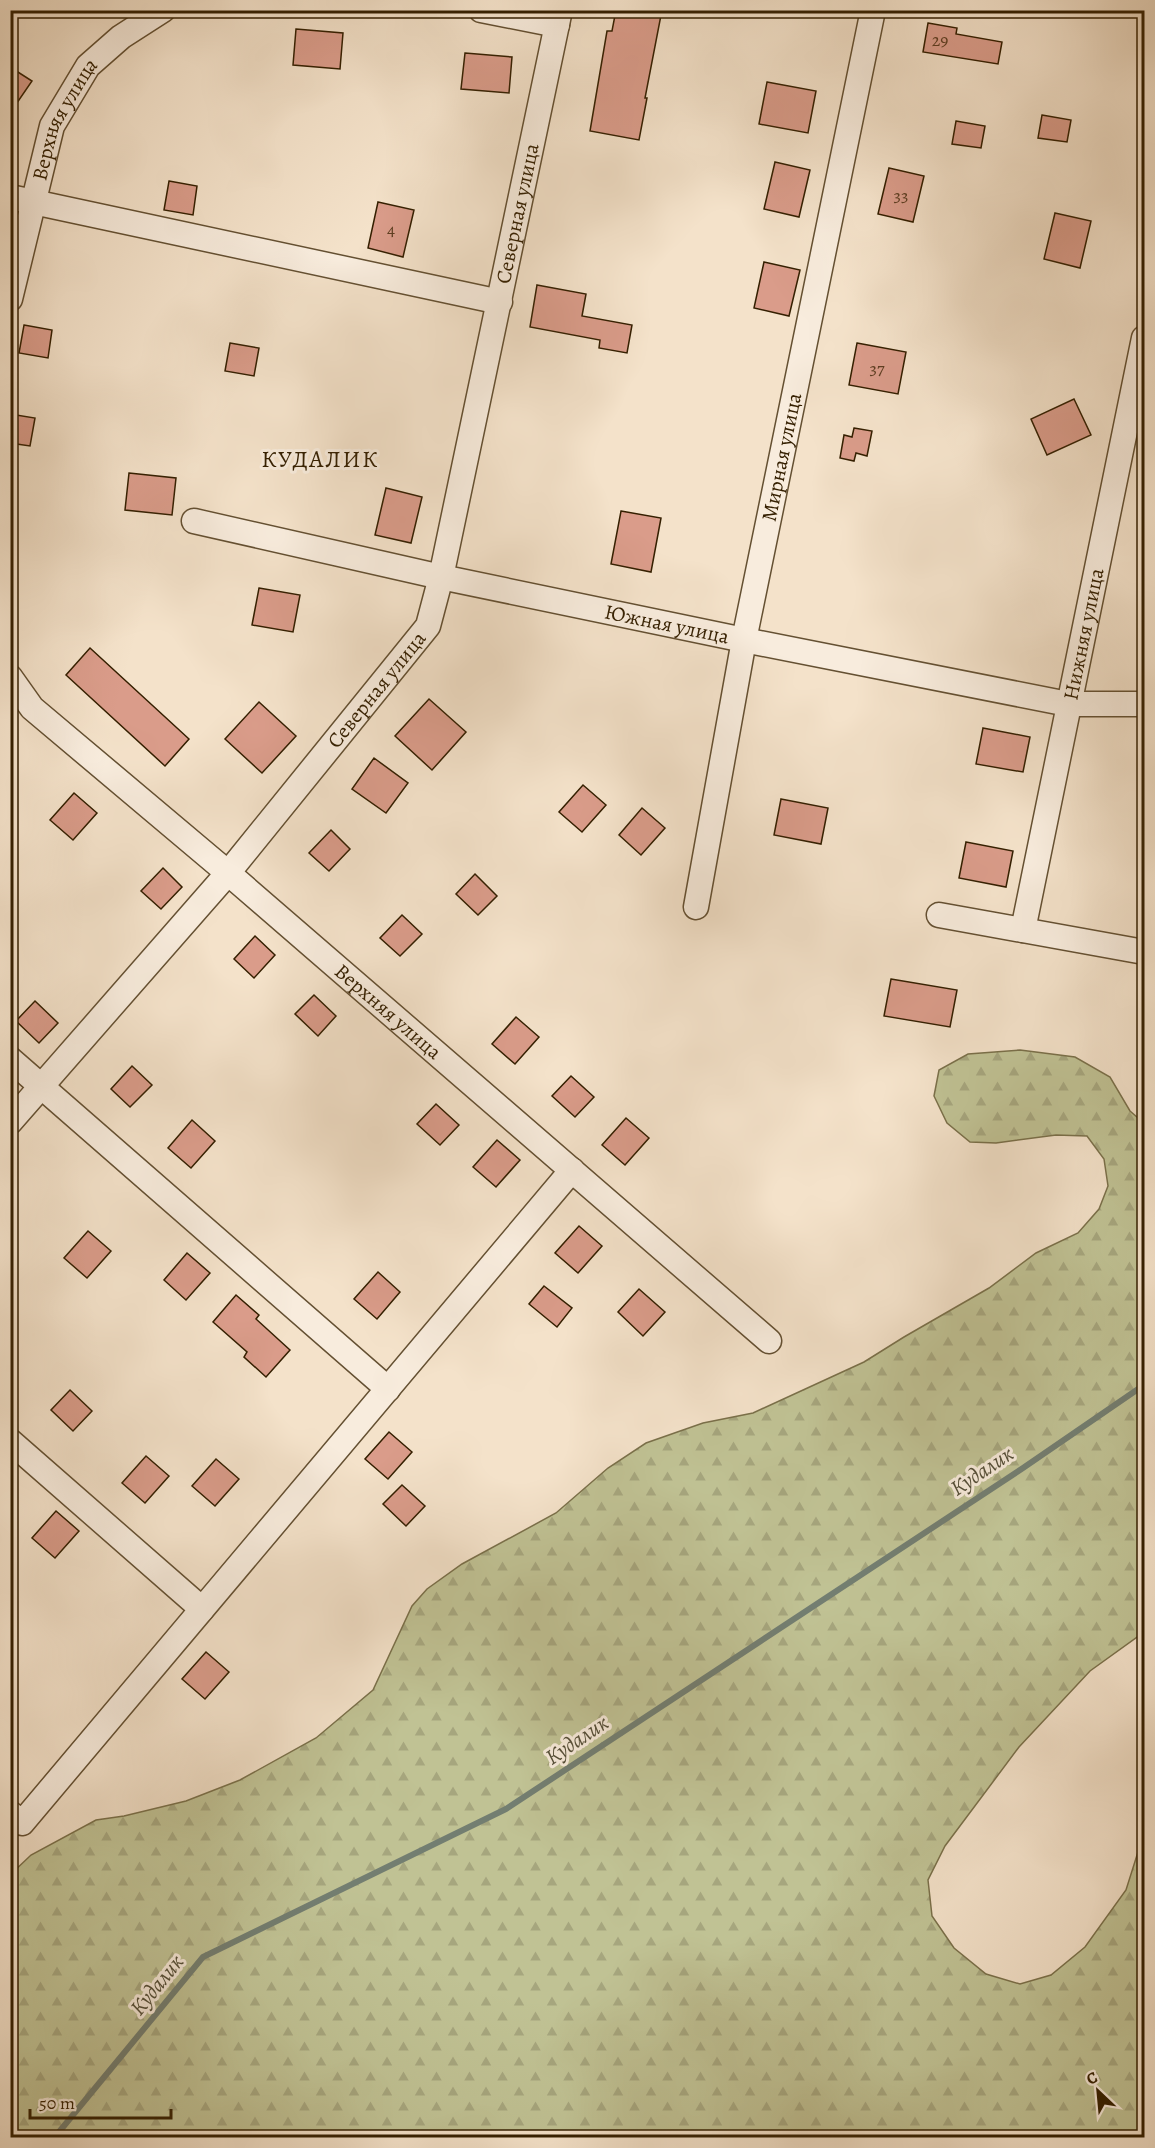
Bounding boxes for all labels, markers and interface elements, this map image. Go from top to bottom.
house number: 29 [932,28,948,52]
street label: Верхняя улица [25,50,103,183]
street label: Северная улица [489,140,546,286]
house number: 33 [894,183,908,207]
house number: 4 [387,217,395,241]
house number: 37 [869,356,885,380]
street label: Мирная улица [755,390,808,524]
district label: КУДАЛИК [261,443,379,475]
street label: Нижняя улица [1056,565,1111,703]
street label: Южная улица [602,597,732,651]
street label: Северная улица [321,625,433,754]
street label: Верхняя улица [329,957,448,1066]
water label: Кудалик [945,1439,1020,1503]
water label: Кудалик [540,1708,615,1772]
water label: Кудалик [123,1948,191,2022]
north arrow [1068,2061,1128,2121]
text: С [1083,2066,1101,2090]
scale bar [30,2082,171,2120]
text: 50 m [39,2091,75,2115]

